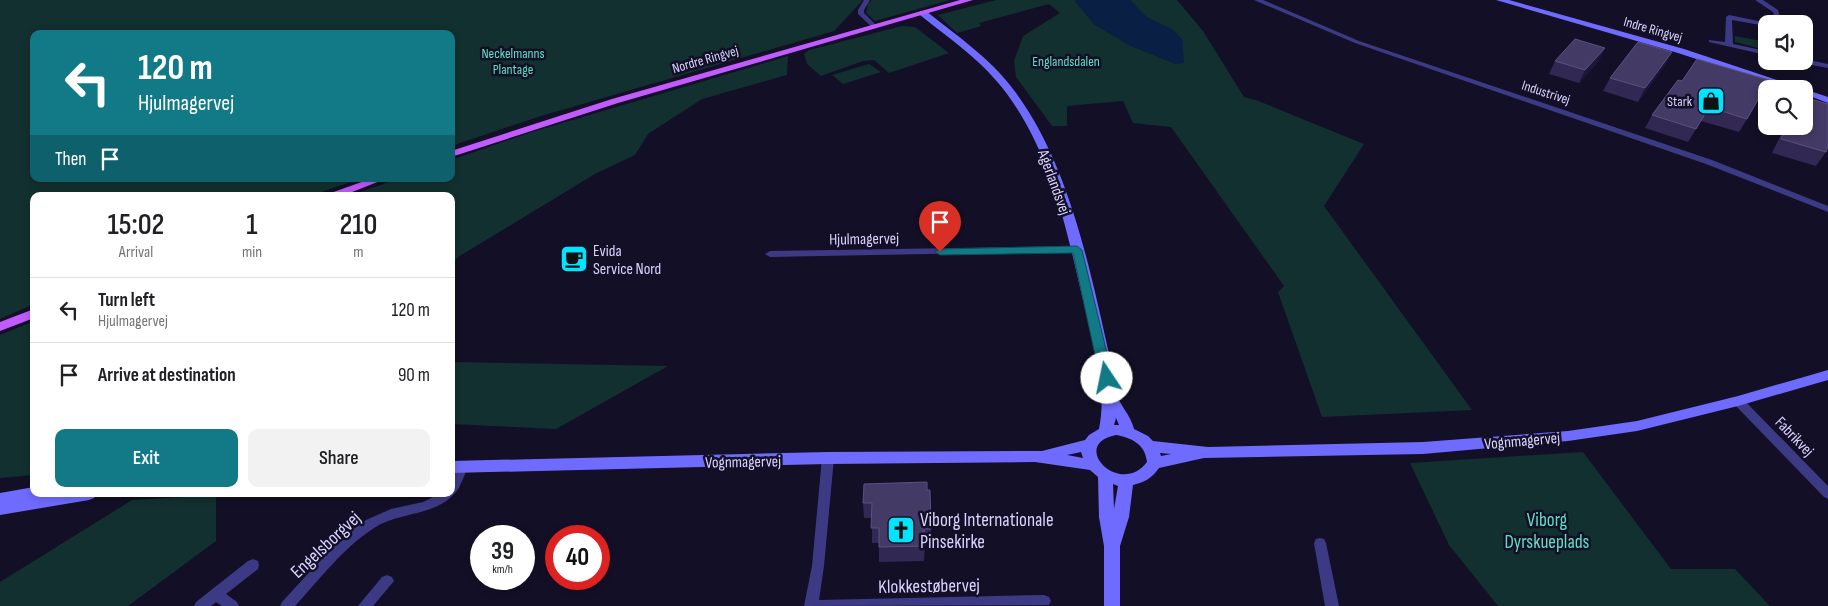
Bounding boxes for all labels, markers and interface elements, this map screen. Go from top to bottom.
street label: Indre Ringvej [1622,13,1684,46]
map controls [1758,15,1813,135]
button: sound [1758,15,1813,70]
street label: Nordre Ringvej [670,42,740,77]
park label: Neckelmanns Plantage [481,45,545,78]
text: 120 m [138,47,213,90]
icon: left [55,50,120,115]
park label: Englandsdalen [1032,53,1100,70]
street label: Industrivej [1520,77,1572,108]
button: search [1758,80,1813,135]
shop icon: Stark [1696,86,1726,116]
text: Hjulmagervej [138,90,234,117]
place label: Stark [1667,93,1693,110]
icon: arrive [96,145,124,173]
street label: Agerlandsvej [1033,146,1074,218]
text: Then [55,148,86,171]
pin [919,201,961,252]
text: 15:02 [107,207,164,243]
text: 1 [246,207,258,243]
text: 210 [339,207,377,243]
icon: arrive [926,208,954,236]
street label: Hjulmagervej [829,229,899,250]
place label: Evida Service Nord [593,242,661,279]
text: Arrival [119,243,153,262]
text: min [242,243,262,262]
text: m [353,243,364,262]
cafe icon: Evida Service Nord [559,244,589,274]
text: Turn left [98,289,155,312]
icon: left [55,296,83,324]
text: 120 m [392,299,430,322]
text: Hjulmagervej [98,312,168,331]
position arrow [1080,351,1132,403]
icon: arrive [55,361,83,389]
text: Arrive at destination [98,364,236,387]
text: 90 m [398,364,430,387]
street label: Fabrikvej [1771,413,1817,461]
button: Exit [55,429,238,487]
button: Share [248,429,430,487]
street label: Vognmagervej [1484,429,1561,454]
street label: Vognmagervej [705,452,781,473]
street label: Engelsborgvej [286,507,366,583]
place label: Viborg Internationale Pinsekirke [920,509,1054,554]
park label: Viborg Dyrskueplads [1505,509,1590,554]
church icon: Viborg Internationale Pinsekirke [886,515,916,545]
speed limit sign: 40 [545,525,610,590]
text: 39 [491,536,514,567]
text: km/h [492,562,513,577]
street label: Klokkestøbervej [878,574,980,599]

